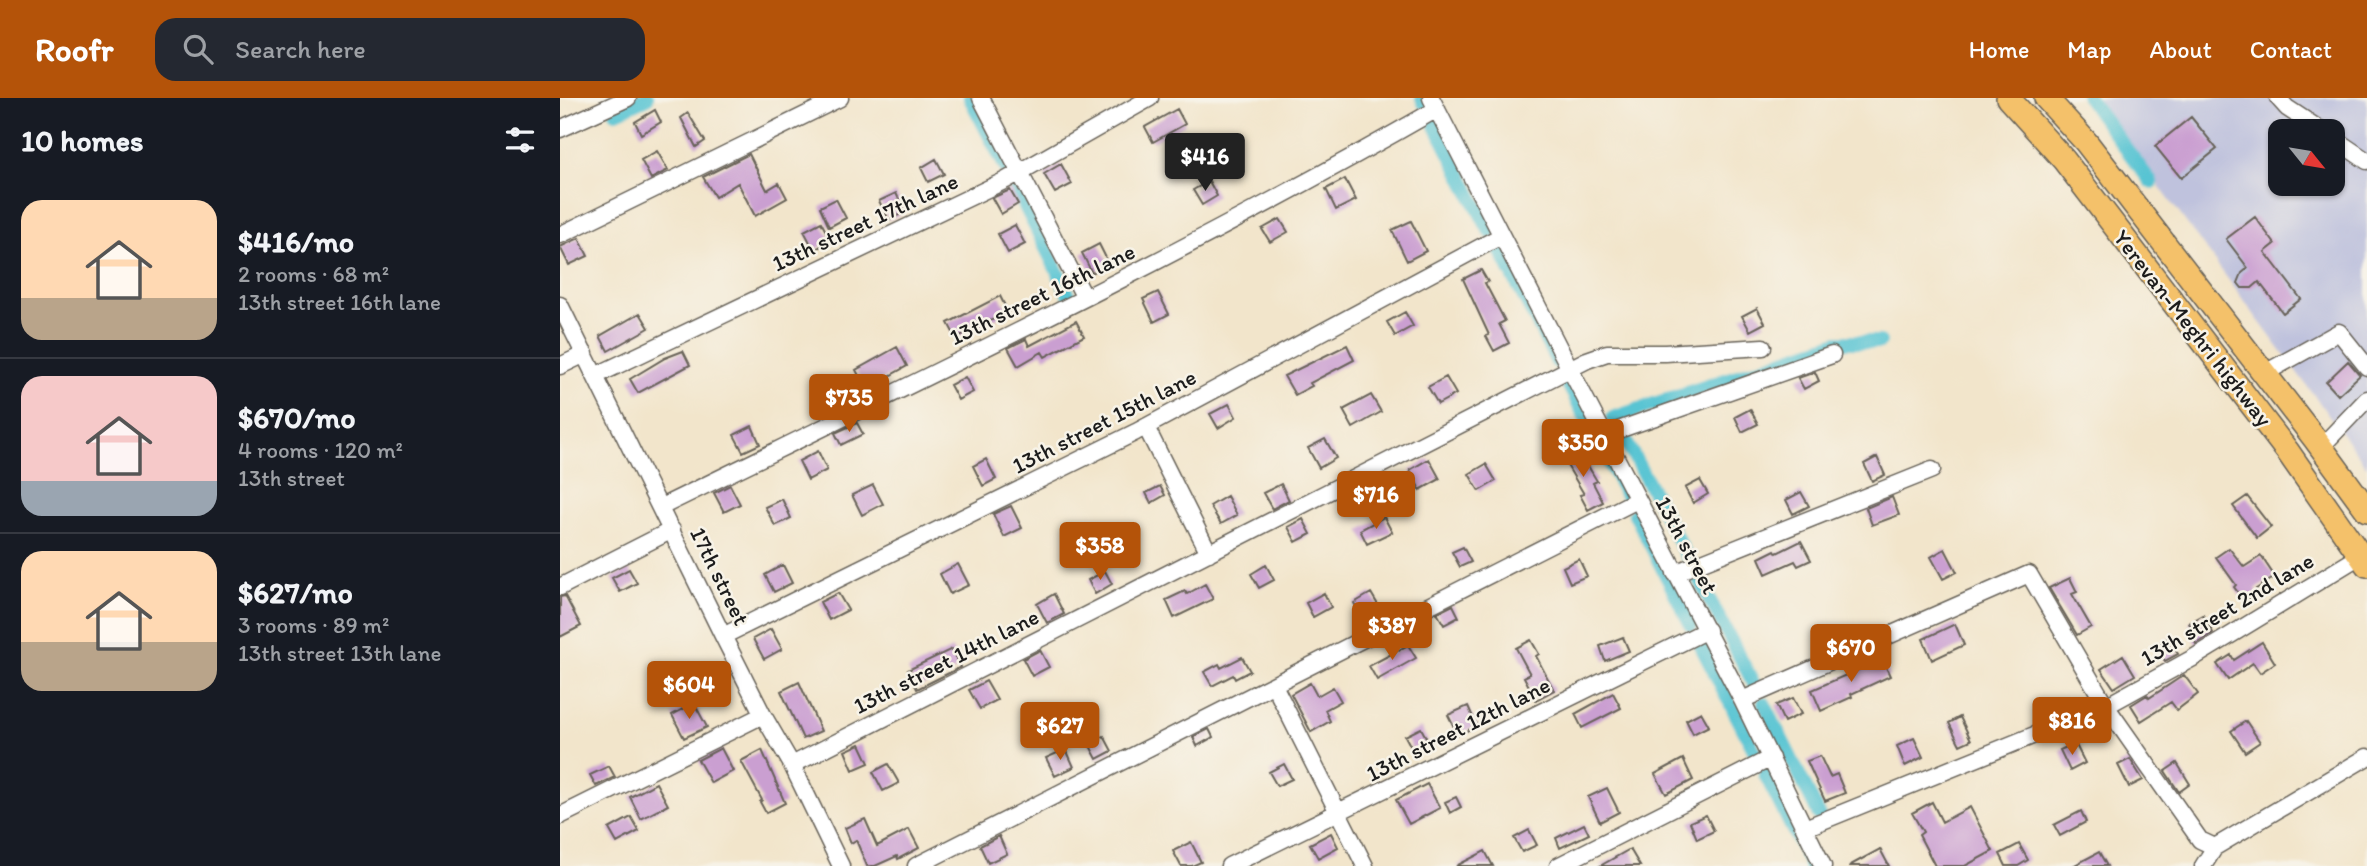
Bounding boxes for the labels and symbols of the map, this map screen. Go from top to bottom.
north arrow [2268,119,2345,196]
pin: $416 [1164,134,1246,193]
street label: 13th street 17th lane [767,167,963,277]
street label: Yerevan-Meghri highway [2107,224,2279,432]
street label: 13th street 16th lane [945,237,1139,351]
street label: 13th street 15th lane [1007,362,1201,480]
pin: $735 [808,374,890,434]
pin: $350 [1542,420,1624,479]
pin: $716 [1335,472,1417,531]
street label: 13th street [1650,491,1725,599]
street label: 17th street [684,522,756,630]
pin: $358 [1059,522,1141,582]
street label: 13th street 2nd lane [2135,546,2319,672]
street label: 13th street 14th lane [848,602,1044,720]
pin: $387 [1351,602,1433,662]
pin: $670 [1810,624,1892,684]
pin: $604 [648,662,730,721]
street label: 13th street 12th lane [1361,670,1555,788]
pin: $816 [2031,698,2113,757]
pin: $627 [1019,702,1101,762]

